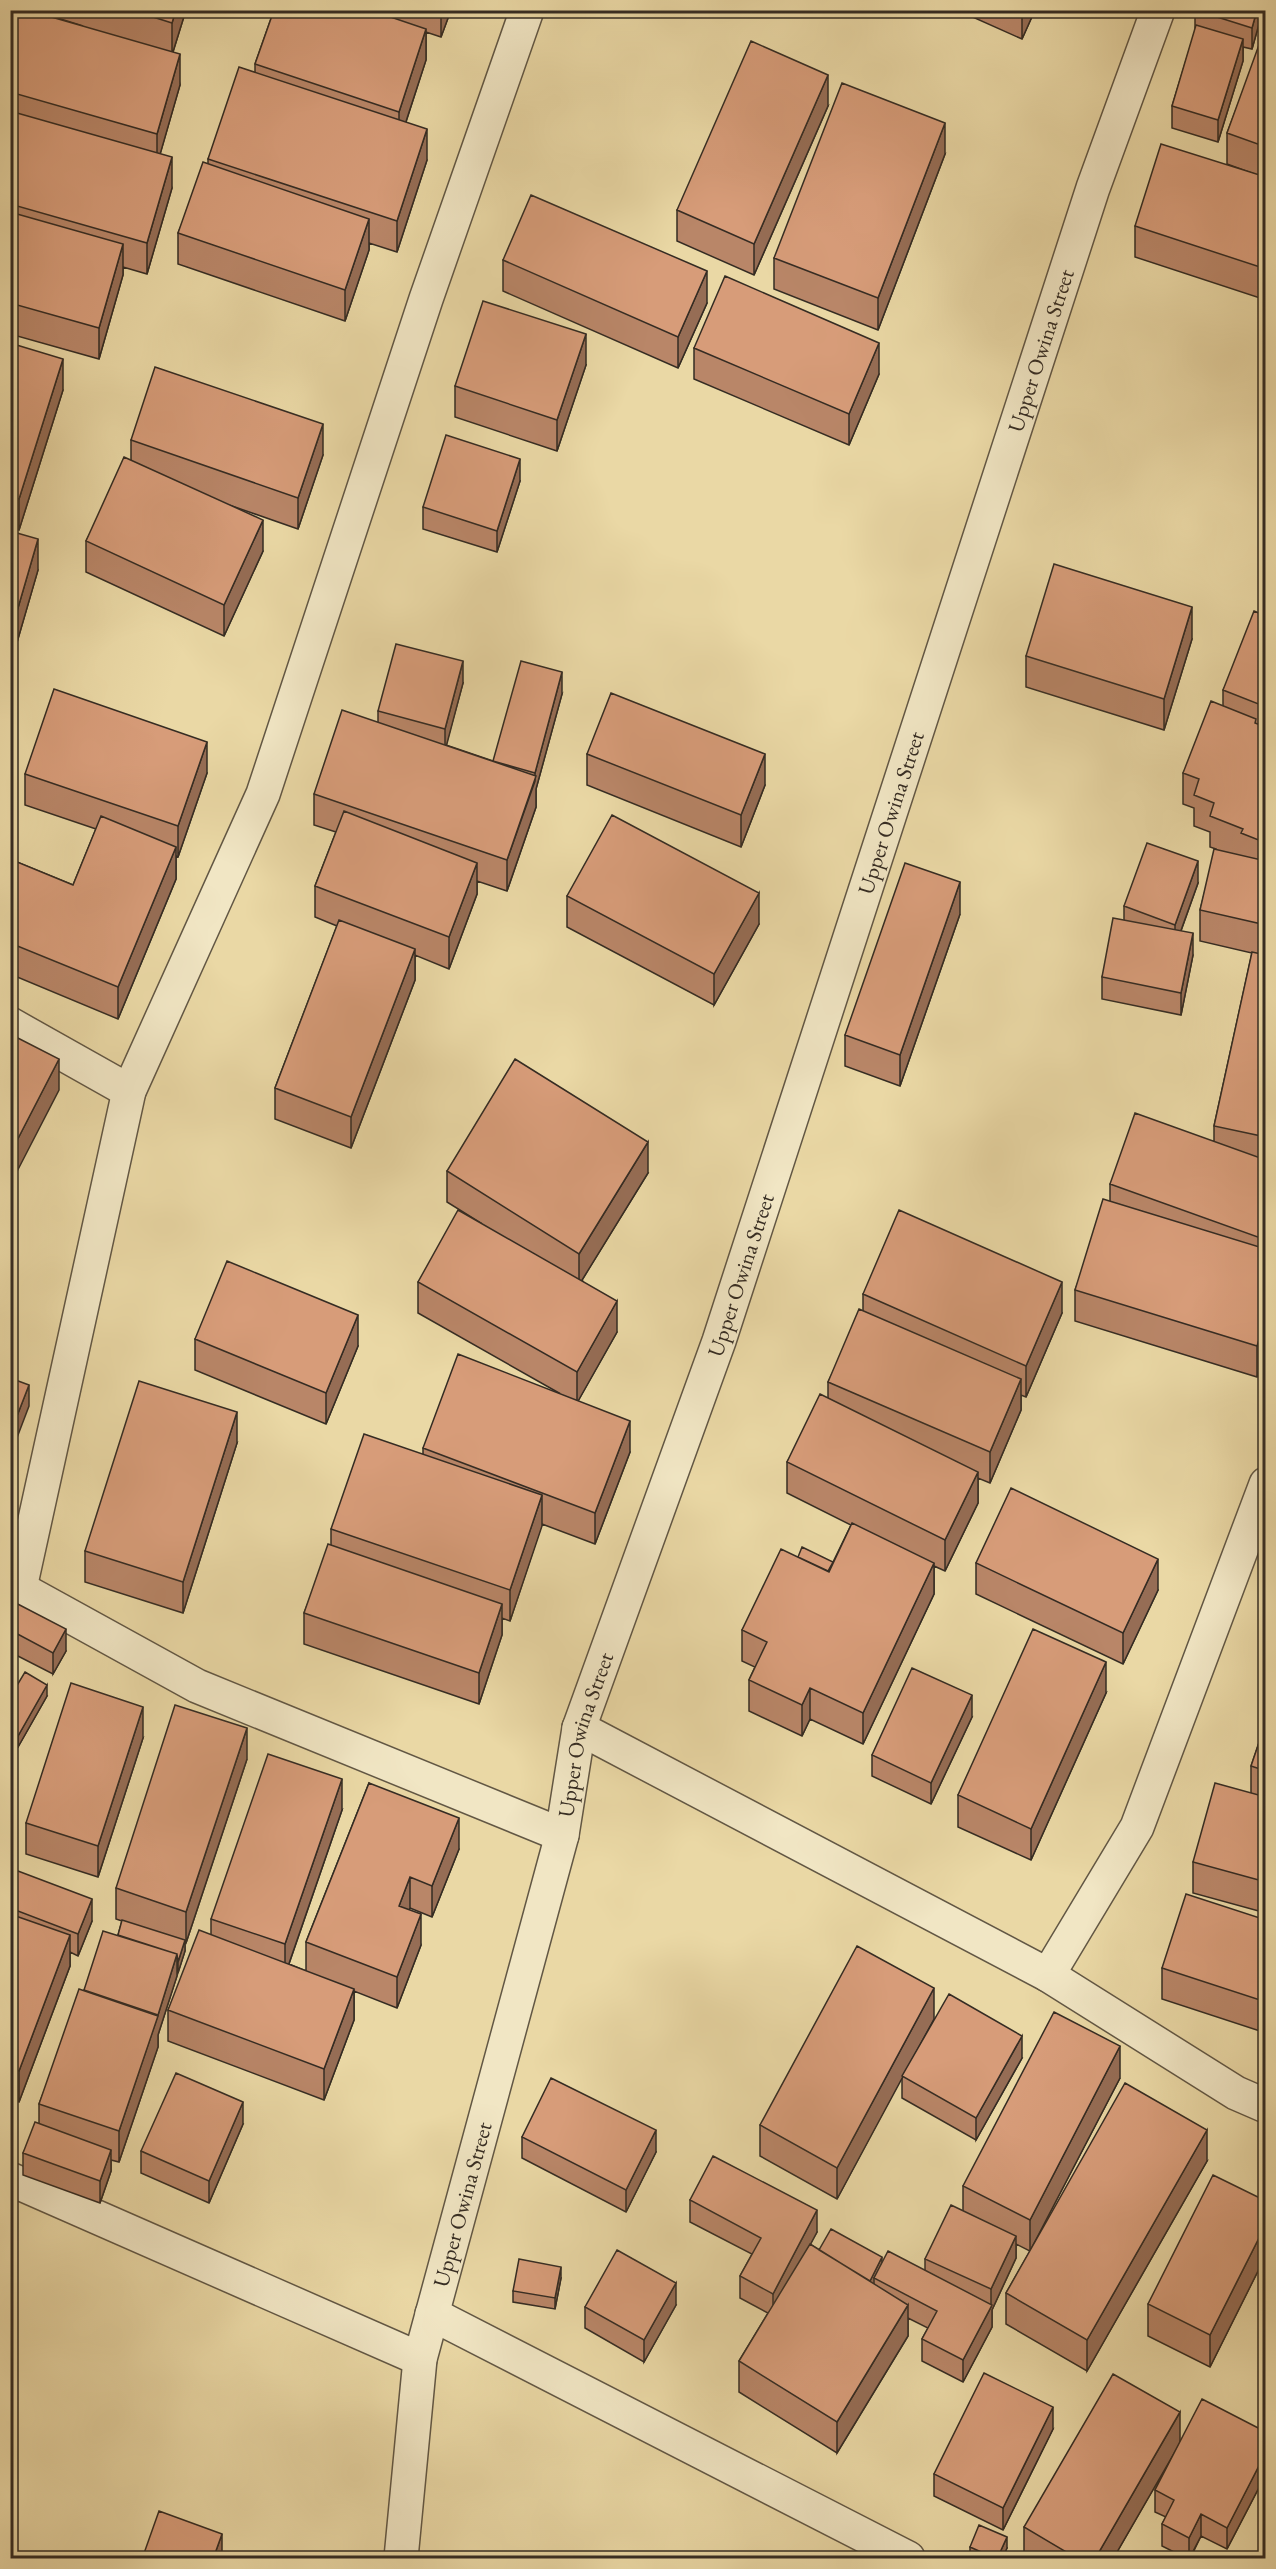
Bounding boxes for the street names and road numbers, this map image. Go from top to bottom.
street label: Upper Owina Street [1001,265,1081,436]
street label: Upper Owina Street [851,728,931,898]
street label: Upper Owina Street [701,1190,781,1361]
street label: Upper Owina Street [551,1648,620,1819]
street label: Upper Owina Street [426,2119,499,2290]

